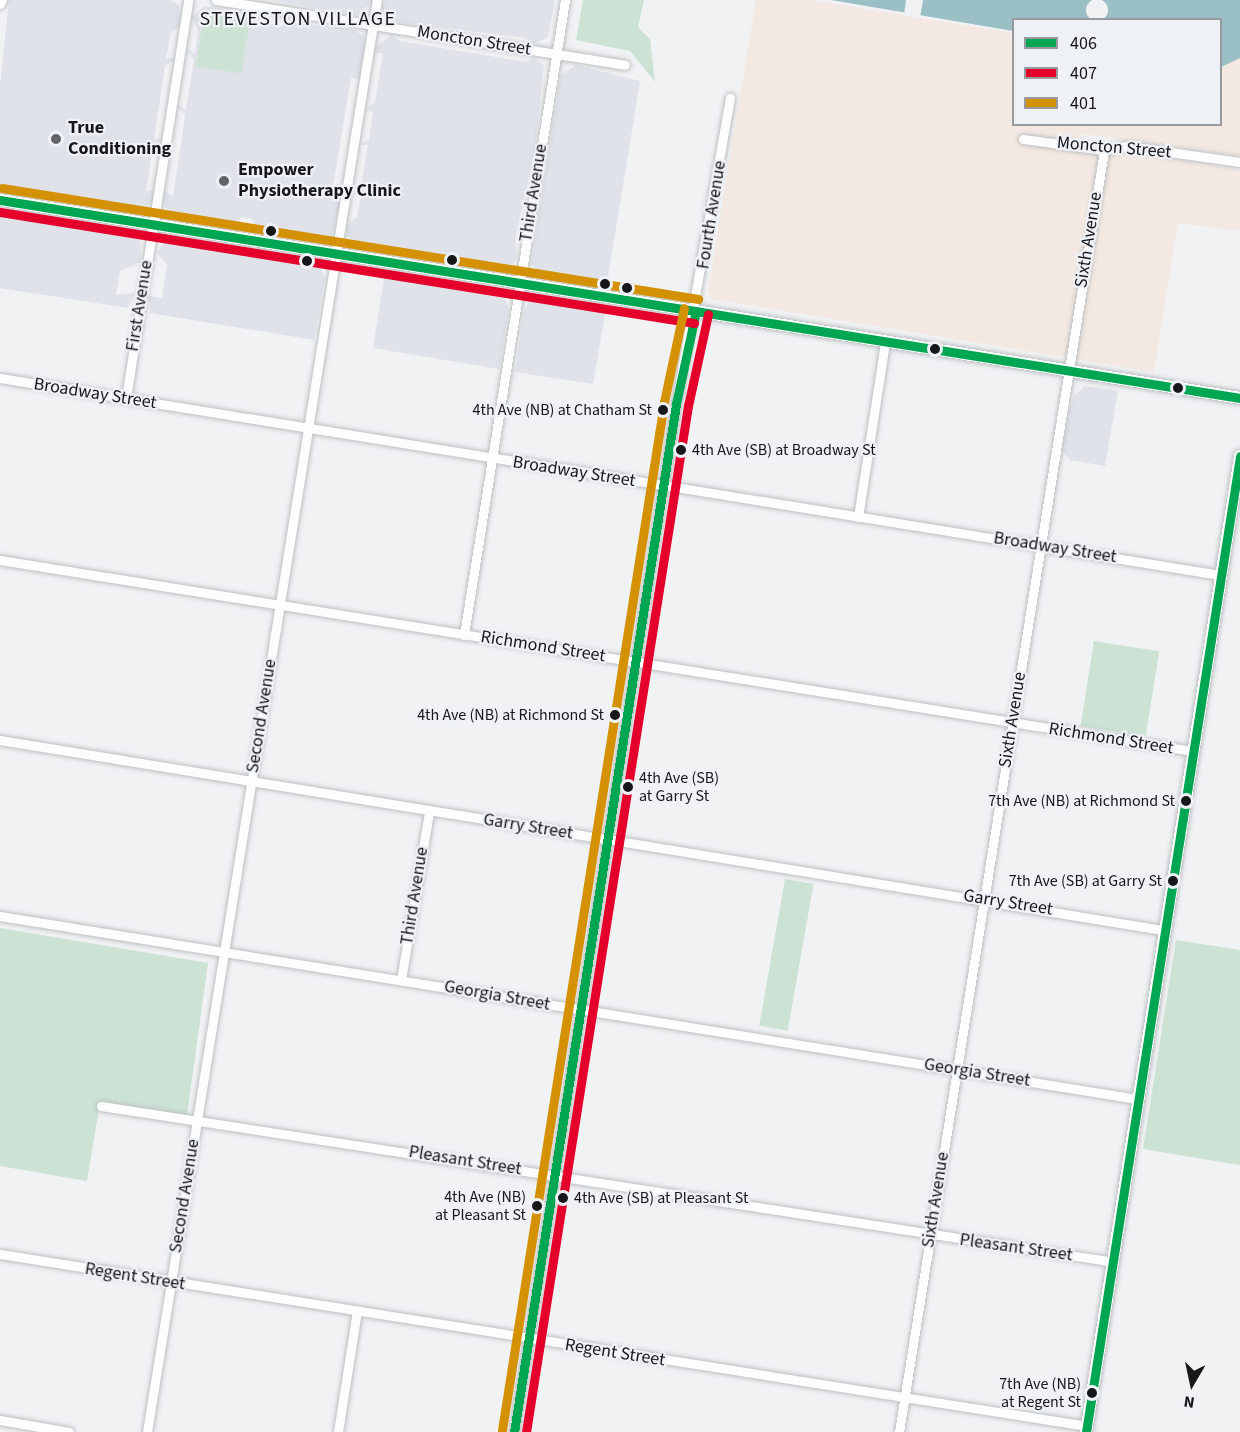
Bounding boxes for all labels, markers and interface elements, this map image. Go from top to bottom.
district label: STEVESTON VILLAGE [199,7,397,31]
legend [1012,18,1222,126]
street label: Moncton Street [416,21,532,61]
text: 406 [1070,31,1097,56]
text: 407 [1070,61,1097,86]
text: 401 [1070,91,1097,116]
place label: True Conditioning [68,118,171,160]
marker: True Conditioning [49,132,63,146]
street label: Moncton Street [1056,132,1172,164]
street label: Third Avenue [516,142,552,244]
street label: Fourth Avenue [693,159,731,271]
place label: Empower Physiotherapy Clinic [238,160,401,202]
marker: Empower Physiotherapy Clinic [215,172,233,190]
street label: Sixth Avenue [1071,191,1107,289]
unlabelled marker [265,225,277,237]
unlabelled marker [446,254,458,266]
unlabelled marker [301,255,313,267]
street label: First Avenue [122,259,158,353]
unlabelled marker [599,278,611,290]
unlabelled marker [621,282,633,294]
unlabelled marker [929,343,941,355]
street label: Broadway Street [32,374,158,414]
unlabelled marker [1172,382,1184,394]
place label: 4th Ave (NB) at Chatham St [473,400,652,420]
marker: 4th Ave (NB) at Chatham St [657,404,669,416]
place label: 4th Ave (SB) at Broadway St [692,440,876,460]
marker: 4th Ave (SB) at Broadway St [675,444,687,456]
street label: Broadway Street [511,452,637,492]
street label: Broadway Street [992,528,1118,568]
street label: Richmond Street [479,626,607,668]
street label: Second Avenue [242,658,282,774]
street label: Sixth Avenue [995,671,1031,769]
place label: 4th Ave (NB) at Richmond St [417,705,604,725]
marker: 4th Ave (NB) at Richmond St [609,709,621,721]
street label: Richmond Street [1047,718,1175,760]
place label: 4th Ave (SB) at Garry St [639,768,719,806]
marker: 4th Ave (SB) at Garry St [622,781,634,793]
place label: 7th Ave (NB) at Richmond St [988,791,1175,811]
marker: 7th Ave (NB) at Richmond St [1180,795,1192,807]
street label: Garry Street [482,809,574,845]
street label: Third Avenue [397,845,433,947]
place label: 7th Ave (SB) at Garry St [1009,871,1162,891]
marker: 7th Ave (SB) at Garry St [1167,875,1179,887]
street label: Garry Street [962,885,1054,921]
street label: Georgia Street [442,976,552,1016]
street label: Georgia Street [922,1054,1032,1092]
street label: Second Avenue [165,1138,205,1254]
street label: Pleasant Street [407,1141,523,1181]
street label: Sixth Avenue [918,1151,954,1249]
place label: 4th Ave (NB) at Pleasant St [435,1187,526,1225]
place label: 4th Ave (SB) at Pleasant St [574,1188,748,1208]
marker: 4th Ave (SB) at Pleasant St [557,1192,569,1204]
marker: 4th Ave (NB) at Pleasant St [531,1200,543,1212]
street label: Pleasant Street [958,1229,1074,1267]
street label: Regent Street [83,1258,187,1296]
street label: Regent Street [563,1334,667,1372]
north arrow [1162,1354,1222,1414]
place label: 7th Ave (NB) at Regent St [999,1374,1081,1412]
marker: 7th Ave (NB) at Regent St [1086,1387,1098,1399]
text: N [1182,1390,1196,1413]

